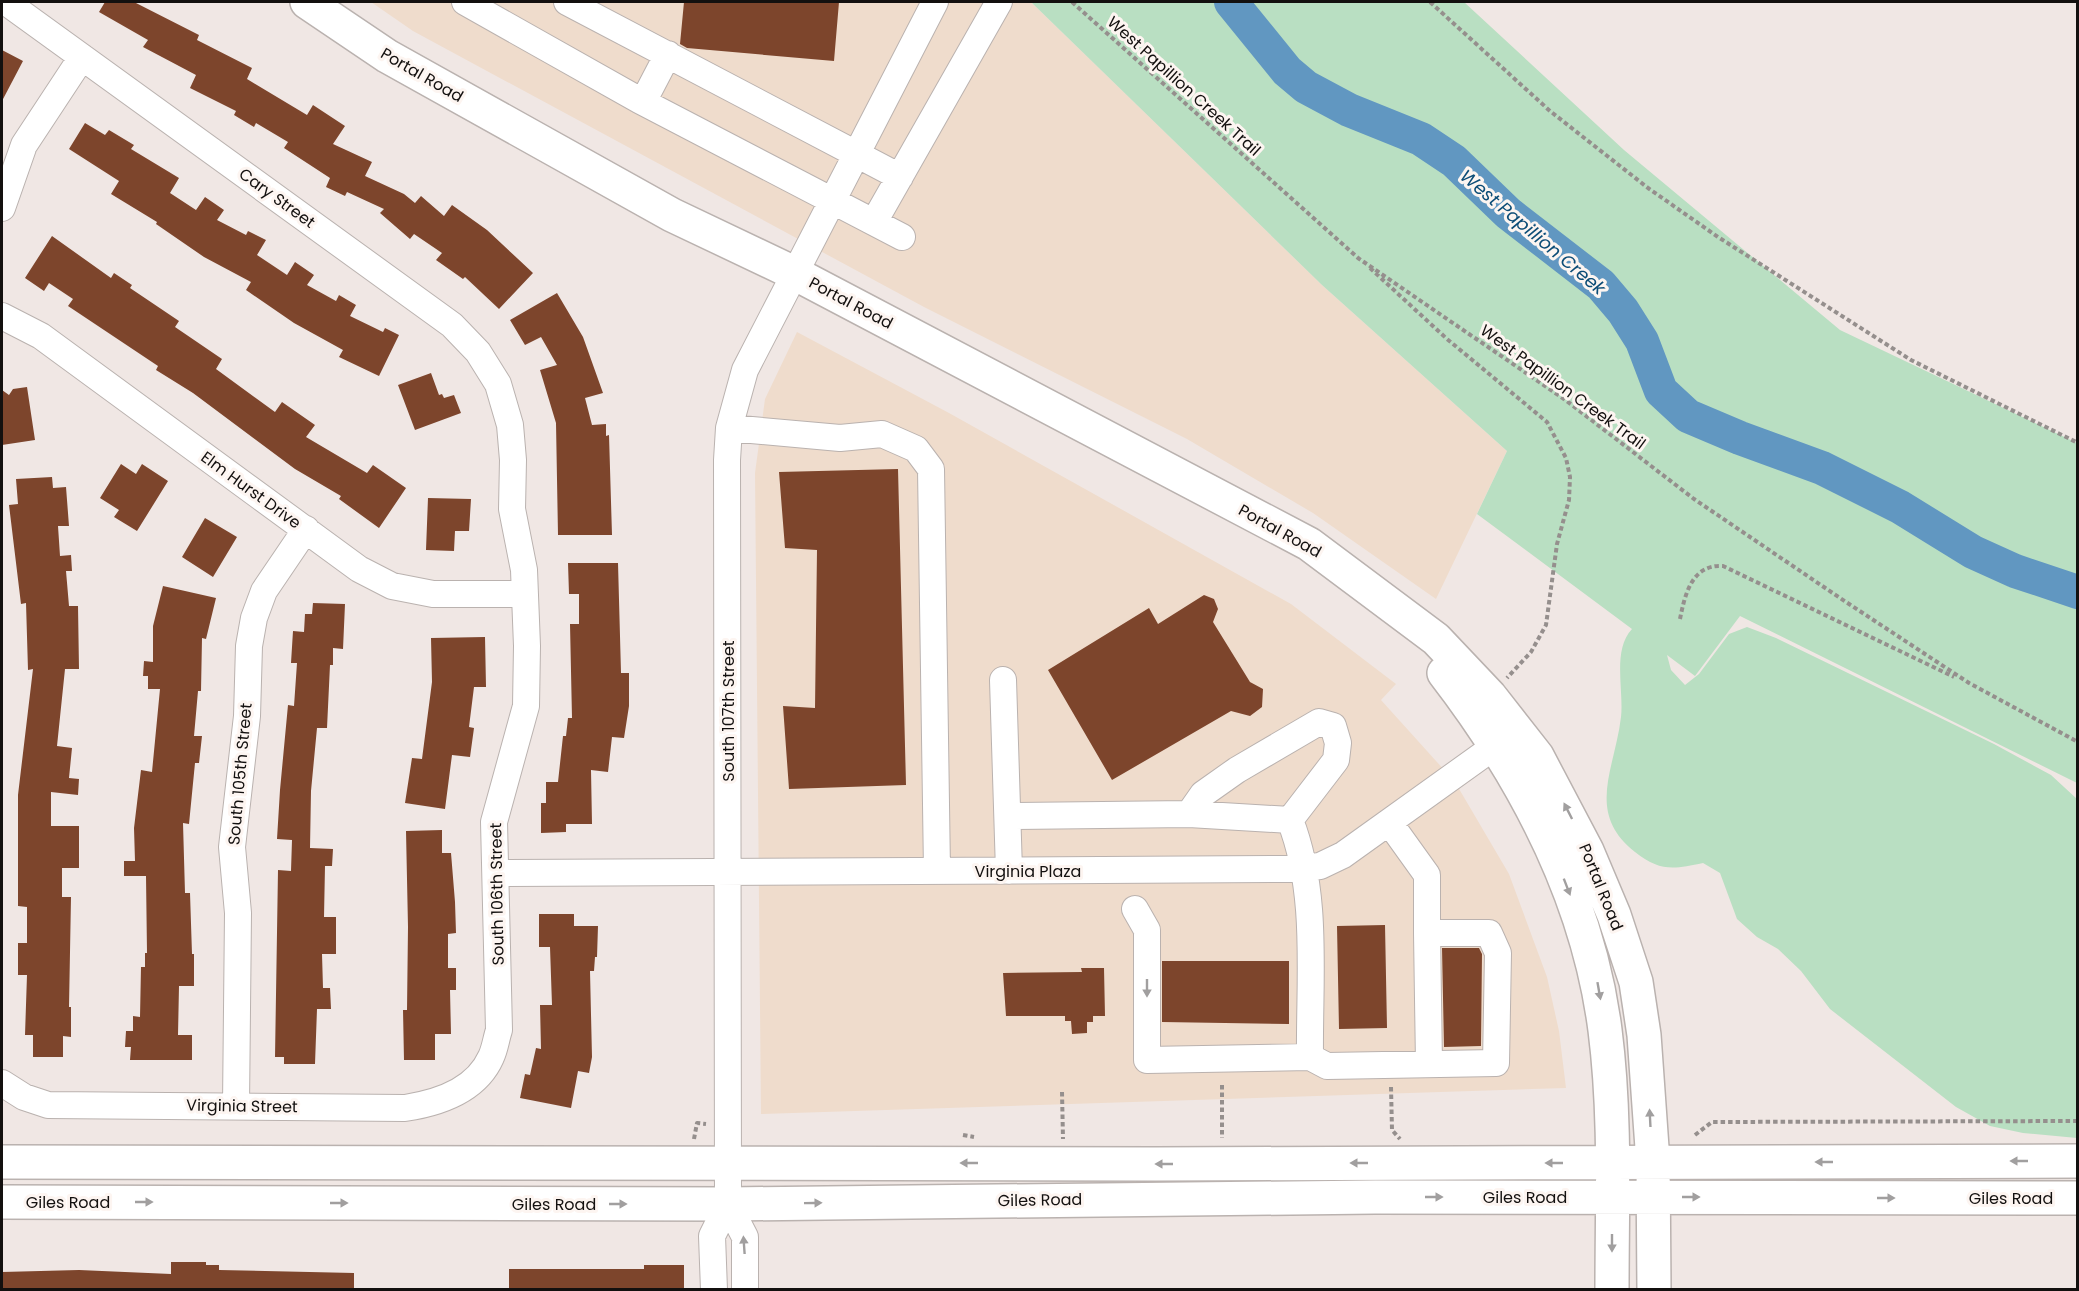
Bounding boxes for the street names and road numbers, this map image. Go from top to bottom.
street label: West Papillion Creek Trail [1102,11,1266,161]
street label: Portal Road [376,42,468,108]
street label: Cary Street [234,162,320,234]
street label: Portal Road [805,271,897,335]
street label: West Papillion Creek Trail [1476,319,1650,455]
street label: Elm Hurst Drive [196,446,306,534]
street label: Portal Road [1234,499,1326,563]
street label: South 107th Street [717,640,740,782]
street label: South 105th Street [222,702,258,846]
street label: South 106th Street [484,822,510,966]
street label: Portal Road [1573,840,1629,934]
street label: Virginia Plaza [975,860,1081,883]
street label: Virginia Street [186,1094,298,1118]
street label: Giles Road [1483,1186,1567,1209]
street label: Giles Road [1969,1187,2053,1210]
street label: Giles Road [998,1188,1082,1212]
street label: Giles Road [26,1191,110,1214]
street label: Giles Road [512,1193,596,1216]

